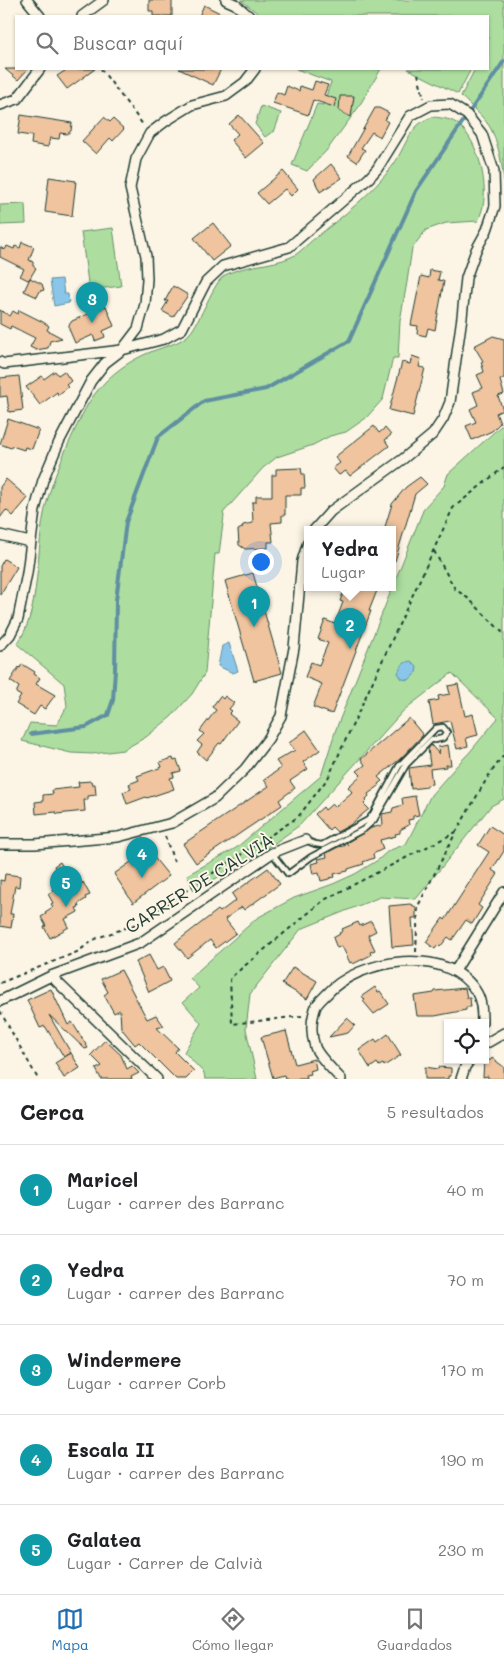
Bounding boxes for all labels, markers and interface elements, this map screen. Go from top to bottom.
search box [15,15,489,70]
icon: search [33,29,61,57]
text: Buscar aquí [73,30,183,55]
pin: 3 [76,282,108,323]
popup [304,526,396,591]
text: Yedra [321,536,379,561]
your location [248,549,274,575]
text: Lugar [321,561,366,582]
pin: 1 [238,586,270,627]
pin: 2 [334,608,366,649]
street label: CARRER DE CALVIÀ [120,827,278,939]
pin: 4 [126,837,158,878]
pin: 5 [50,866,82,907]
map controls [444,1019,489,1064]
button: locate [444,1019,489,1064]
text: Cerca [20,1098,85,1125]
text: 5 resultados [387,1101,484,1122]
text: Maricel [67,1167,138,1192]
text: 1 [32,1179,40,1200]
text: 40 m [447,1179,484,1200]
text: Lugar · carrer des Barranc [67,1192,284,1213]
text: Yedra [67,1257,124,1282]
text: 2 [32,1269,40,1290]
text: 70 m [447,1269,484,1290]
text: Lugar · carrer des Barranc [67,1282,284,1303]
text: Windermere [67,1347,181,1372]
text: 3 [31,1359,41,1380]
text: 170 m [440,1359,484,1380]
text: Lugar · carrer Corb [67,1372,226,1393]
text: Escala II [67,1437,155,1462]
text: 4 [31,1449,41,1470]
text: 190 m [440,1449,484,1470]
text: Lugar · carrer des Barranc [67,1462,284,1483]
text: Galatea [67,1527,142,1552]
text: 5 [31,1539,41,1560]
text: 230 m [438,1539,484,1560]
text: Lugar · Carrer de Calvià [67,1552,263,1573]
tab: Mapa [52,1605,89,1654]
tab: Cómo llegar [192,1605,274,1654]
tab: Guardados [377,1605,452,1654]

